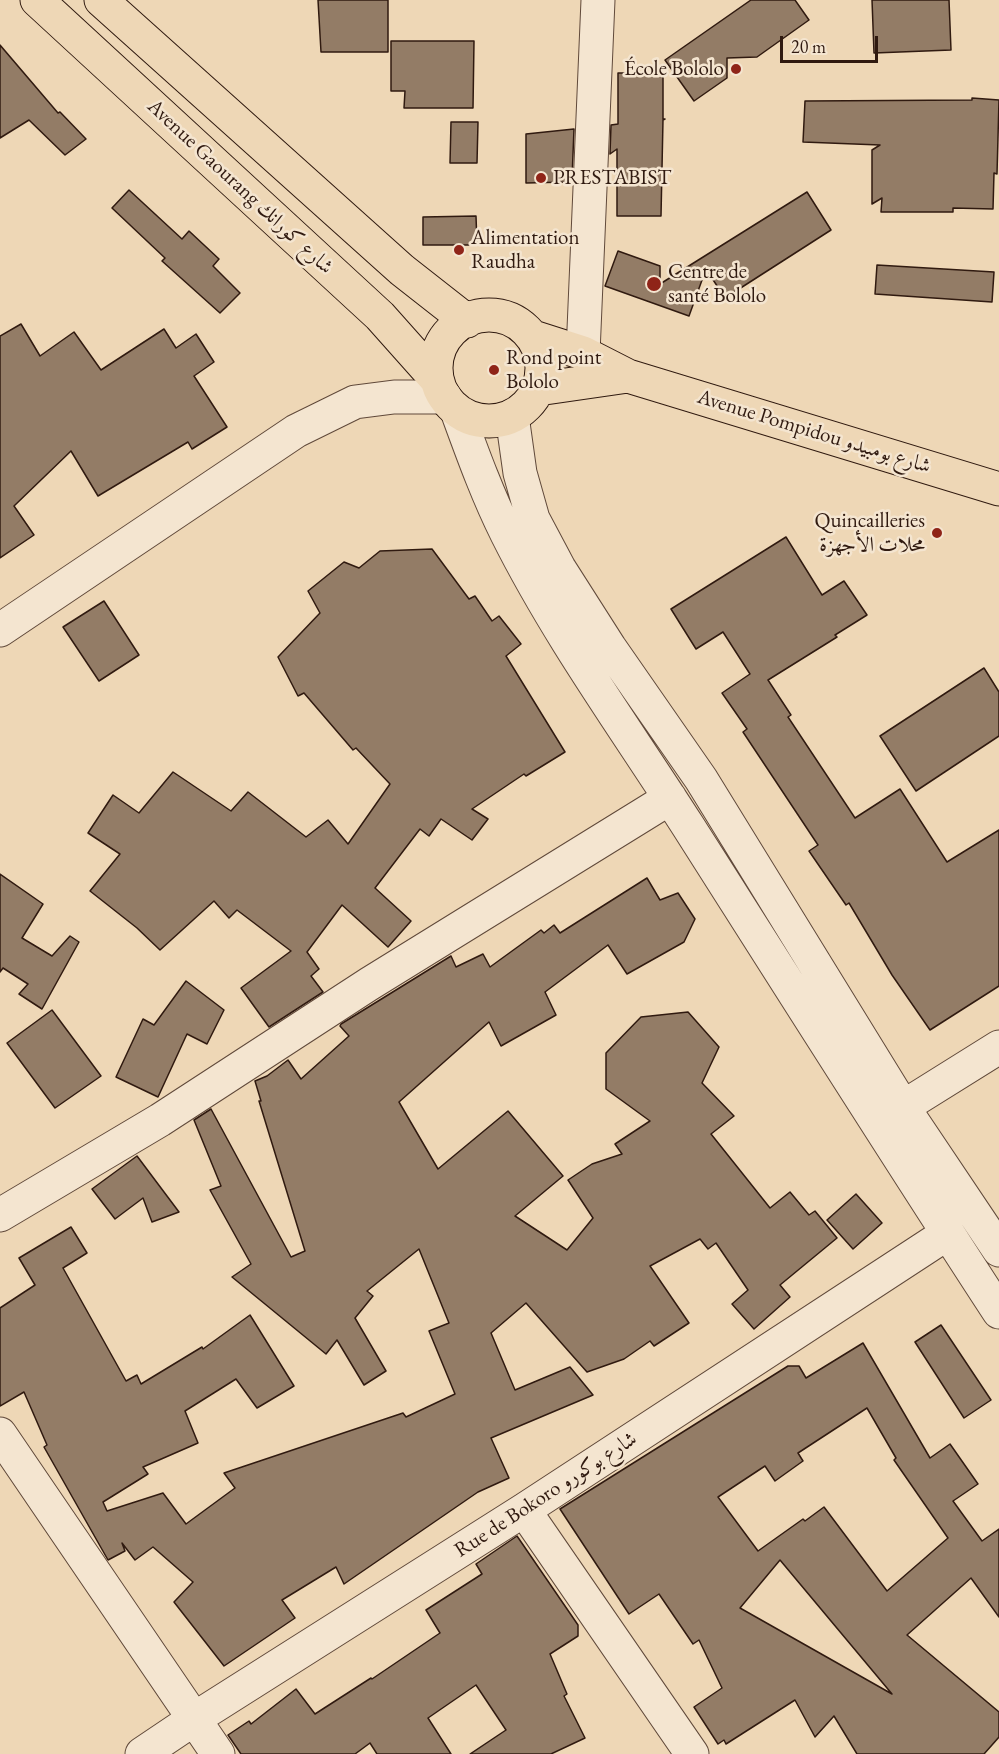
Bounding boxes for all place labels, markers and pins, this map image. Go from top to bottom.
place label: École Bololo [624,56,724,82]
marker: École Bololo [729,62,743,76]
place label: PRESTABIST [553,165,671,191]
marker: PRESTABIST [534,171,548,185]
place label: Alimentation Raudha [471,225,580,275]
marker: Alimentation Raudha [452,243,466,257]
place label: Centre de santé Bololo [668,259,766,309]
marker: Centre de santé Bololo [645,275,663,293]
place label: Rond point Bololo [506,345,601,395]
marker: Rond point Bololo [487,363,501,377]
place label: Quincailleries محلات الأجهزة [815,508,925,558]
marker: Quincailleries محلات الأجهزة [930,526,944,540]

